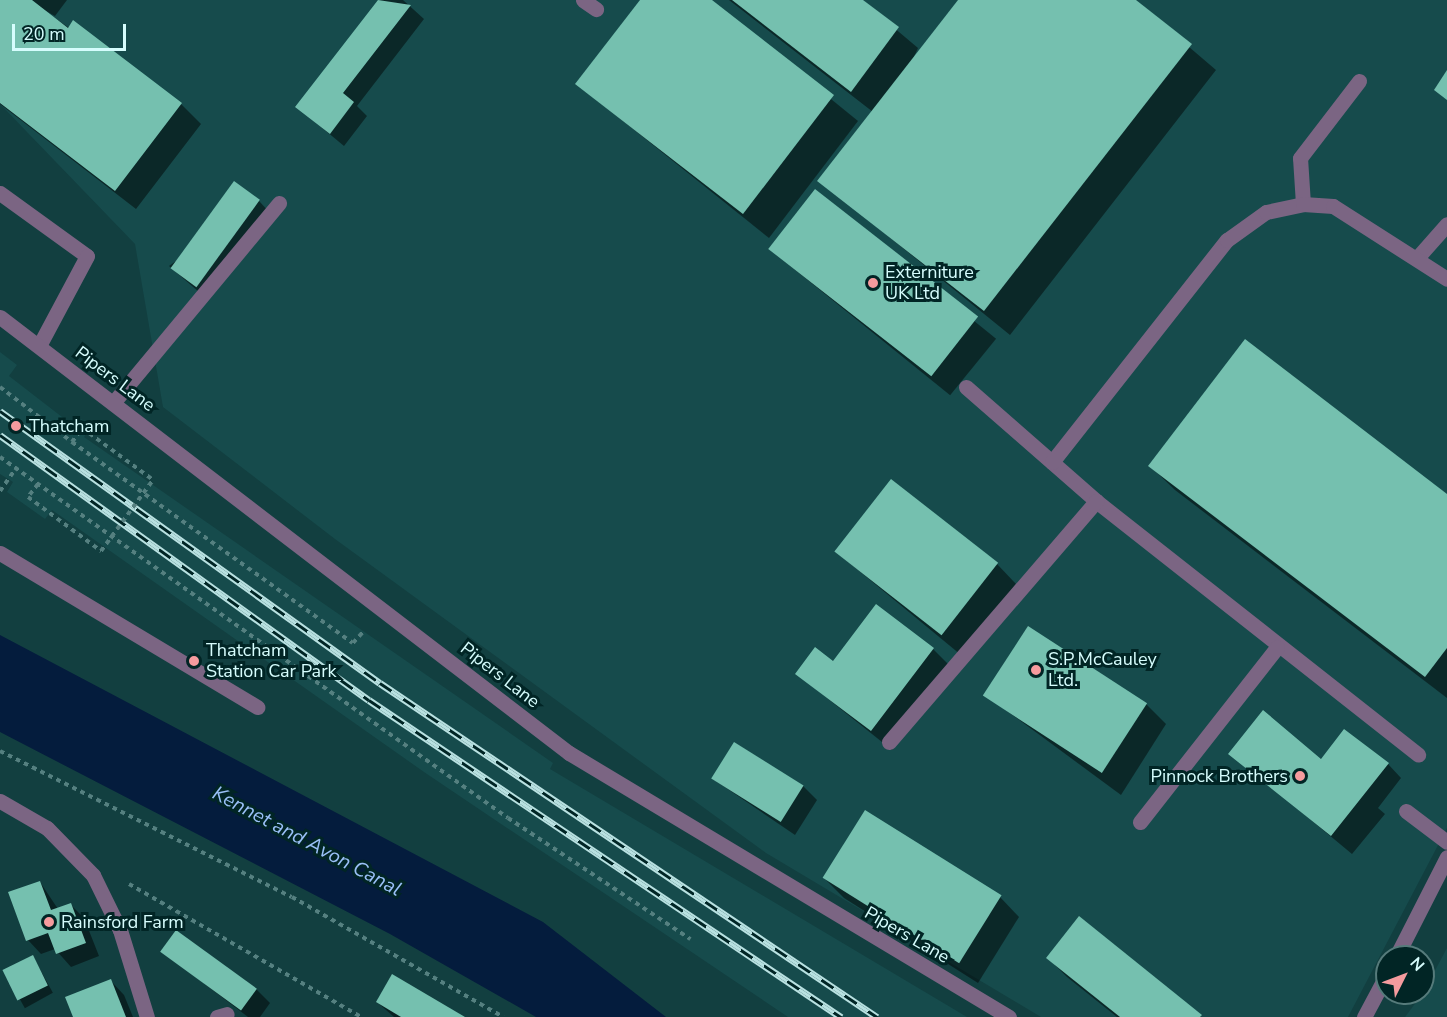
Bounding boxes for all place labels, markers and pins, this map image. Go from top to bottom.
place label: Externiture UK Ltd [885,262,974,304]
marker: Externiture UK Ltd [866,276,880,290]
place label: Thatcham [29,415,109,437]
marker: Thatcham [7,417,25,435]
place label: Thatcham Station Car Park [206,640,337,682]
place label: S.P.McCauley Ltd. [1048,649,1157,692]
marker: Thatcham Station Car Park [187,654,201,668]
marker: S.P.McCauley Ltd. [1029,663,1043,677]
place label: Pinnock Brothers [1150,765,1288,787]
marker: Pinnock Brothers [1293,769,1307,783]
place label: Rainsford Farm [61,911,184,933]
marker: Rainsford Farm [42,915,56,929]

